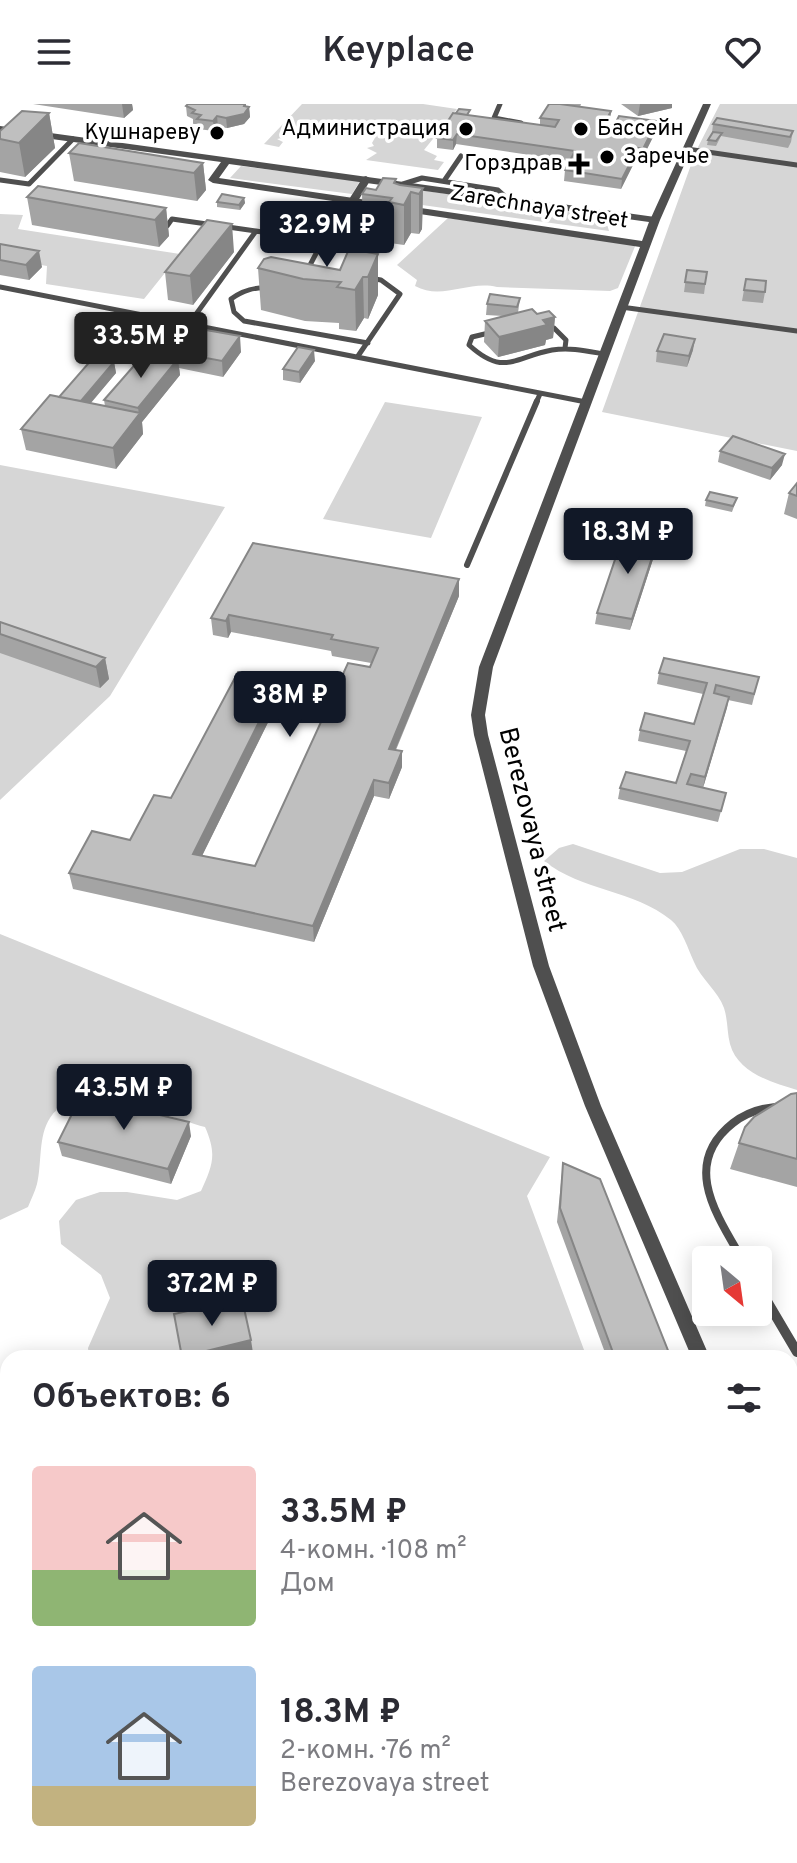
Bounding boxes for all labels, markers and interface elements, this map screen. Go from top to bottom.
text: Keyplace [322,29,475,75]
icon: menu [32,30,76,74]
icon: heart [721,30,765,74]
place label: Администрация [282,116,450,143]
place label: Бассейн [597,116,684,143]
place label: Кушнареву [84,120,201,147]
marker: Администрация [457,120,475,138]
marker: Бассейн [572,120,590,138]
marker: Кушнареву [208,124,226,142]
place label: Заречье [623,144,709,171]
marker: Заречье [598,148,616,166]
place label: Горздрав [464,151,563,178]
marker: Горздрав [570,155,588,173]
street label: Zarechnaya street [448,181,630,235]
pin: 32.9M ₽ [253,201,401,269]
text: 32.9M ₽ [278,210,376,243]
pin: 33.5M ₽ [67,312,215,380]
text: 33.5M ₽ [92,321,190,354]
pin: 18.3M ₽ [554,508,702,576]
text: 18.3M ₽ [582,517,674,550]
pin: 38M ₽ [234,671,346,739]
text: 38M ₽ [252,680,328,713]
street label: Berezovaya street [490,724,572,936]
pin: 43.5M ₽ [50,1064,198,1132]
text: 43.5M ₽ [75,1073,173,1106]
north arrow [692,1246,772,1326]
map controls [692,1246,772,1326]
pin: 37.2M ₽ [138,1260,286,1328]
text: 37.2M ₽ [166,1269,258,1302]
icon: filters [722,1376,766,1420]
text: Объектов: 6 [32,1377,231,1420]
text: 33.5M ₽ [280,1492,407,1535]
icon: home [96,1498,192,1594]
text: 4-комн. · 108 m² [280,1535,467,1568]
text: Дом [280,1568,335,1601]
text: 18.3M ₽ [280,1692,401,1735]
icon: home [96,1698,192,1794]
text: 2-комн. · 76 m² [280,1735,451,1768]
text: Berezovaya street [280,1768,490,1801]

